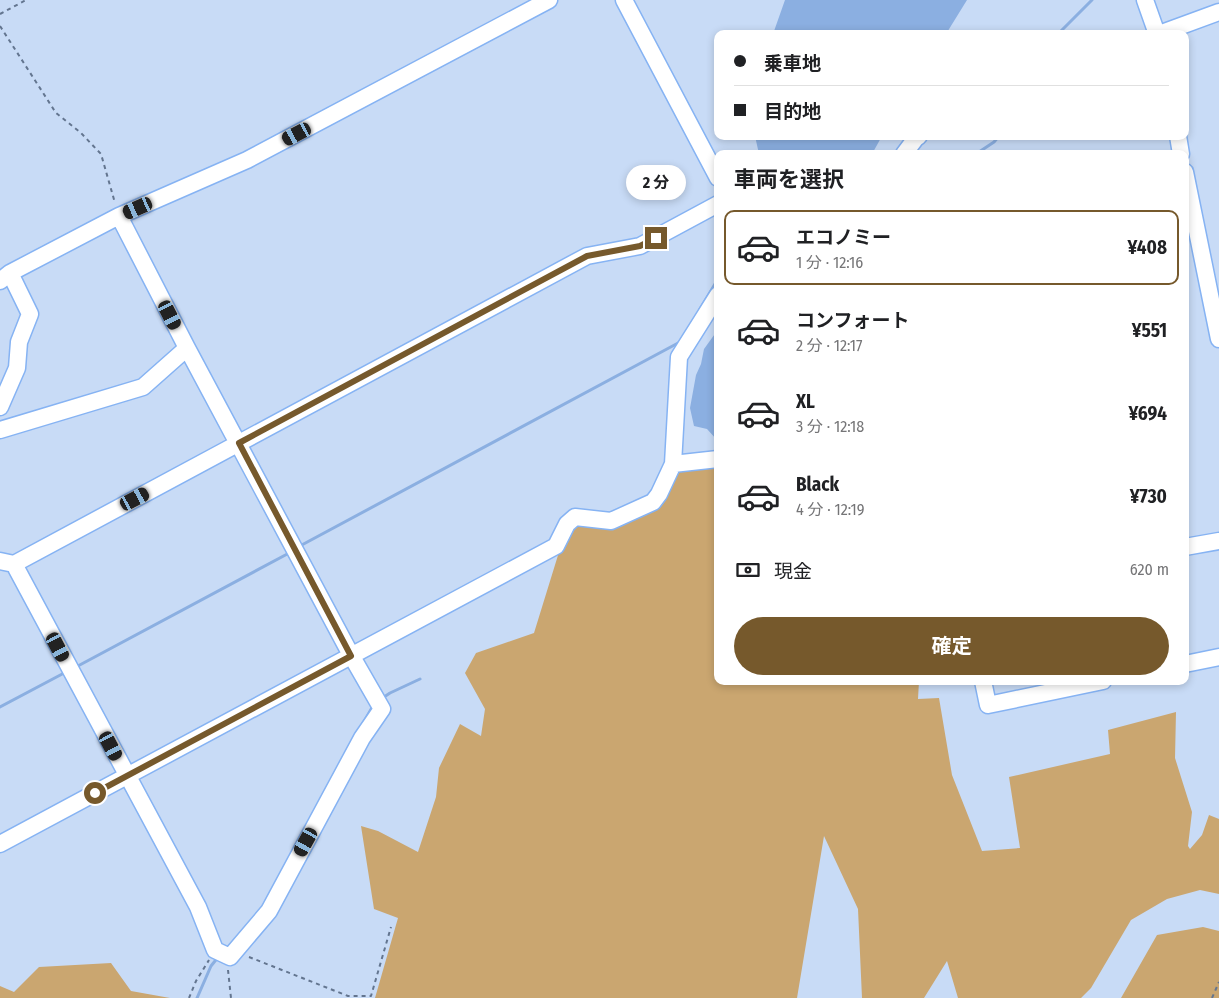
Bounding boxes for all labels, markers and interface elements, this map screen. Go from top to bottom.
text: 乗車地 [764,52,821,75]
text: 目的地 [764,100,821,123]
car [280,120,313,148]
callout: 2 分 [626,166,686,200]
text: 車両を選択 [734,166,844,193]
text: 2 分 [643,173,669,192]
car [121,195,154,221]
icon: car [736,225,781,270]
text: エコノミー [796,226,891,249]
route end [645,227,667,249]
text: ¥408 [1127,236,1167,259]
text: 1 分 · 12:16 [796,253,863,272]
car [156,298,183,332]
icon: car [736,308,781,353]
text: コンフォート [796,309,909,332]
text: ¥551 [1132,319,1167,342]
text: 2 分 · 12:17 [796,336,862,355]
text: XL [796,390,815,413]
icon: car [736,391,781,436]
text: ¥694 [1129,402,1167,425]
text: 3 分 · 12:18 [796,417,864,436]
text: Black [796,473,839,496]
icon: car [736,474,781,519]
car [118,485,151,513]
text: ¥730 [1130,485,1167,508]
text: 4 分 · 12:19 [796,500,864,519]
icon: cash [734,556,762,584]
text: 現金 [774,560,812,583]
text: 620 m [1130,560,1169,579]
button: 確定 [734,617,1169,675]
car [44,630,71,664]
car [97,729,124,763]
route start [84,782,106,804]
car [292,825,319,859]

